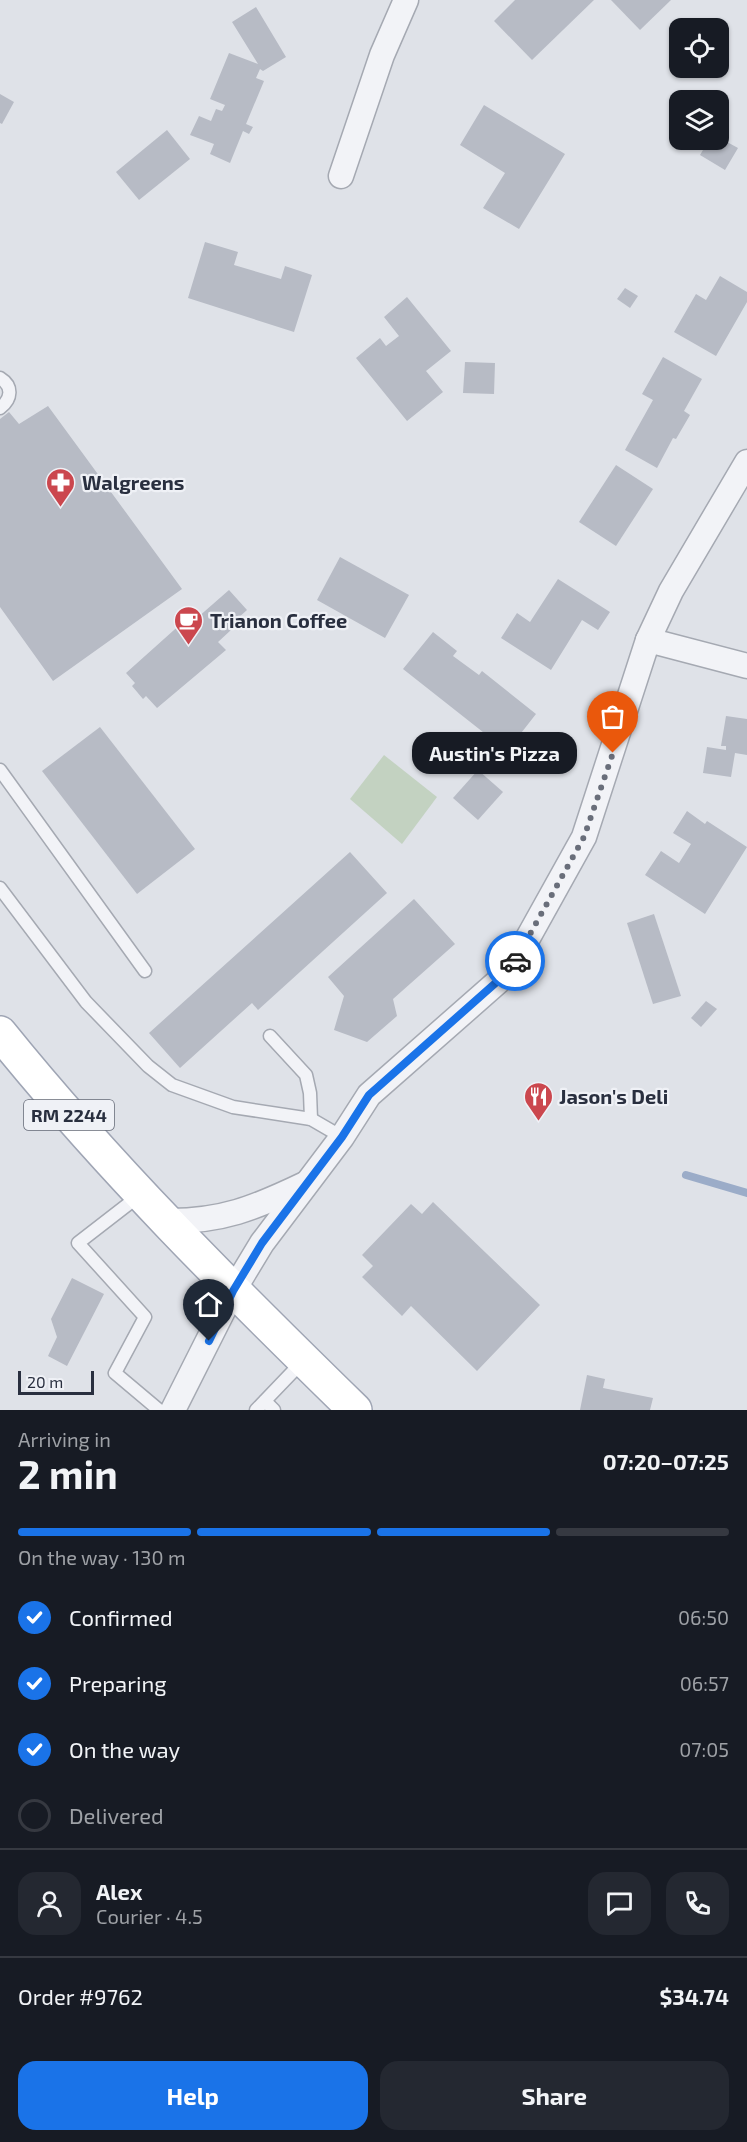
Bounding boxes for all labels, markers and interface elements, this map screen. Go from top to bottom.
map controls [669,18,729,150]
button: locate [669,18,729,78]
button: layers [669,90,729,150]
pharmacy icon: Walgreens [45,466,77,508]
place label: Walgreens [82,470,184,494]
cafe icon: Trianon Coffee [173,604,205,646]
place label: Trianon Coffee [210,608,347,632]
pin [587,691,638,753]
icon: bag [596,700,629,733]
callout: Austin's Pizza [412,732,577,774]
text: Austin's Pizza [429,741,560,765]
courier [485,931,545,991]
icon: car [499,945,532,978]
restaurant icon: Jason's Deli [522,1080,554,1122]
place label: Jason's Deli [559,1084,668,1108]
road number: RM 2244 [24,1100,114,1130]
pin [183,1279,234,1341]
icon: home [192,1288,225,1321]
scale bar [18,1368,94,1396]
text: 20 m [27,1372,63,1391]
text: Arriving in [18,1427,111,1451]
text: 07:20–07:25 [603,1448,729,1474]
text: 2 min [18,1450,118,1497]
text: On the way · 130 m [18,1545,185,1569]
icon: check [18,1601,51,1634]
text: Confirmed [69,1604,173,1630]
text: 06:50 [678,1605,729,1629]
icon: check [18,1667,51,1700]
text: Preparing [69,1670,167,1696]
text: 06:57 [680,1671,729,1695]
icon: check [18,1733,51,1766]
text: On the way [69,1736,180,1762]
text: 07:05 [679,1737,729,1761]
text: Delivered [69,1802,164,1828]
button: person [18,1872,81,1935]
button: chat [588,1872,651,1935]
button: phone [666,1872,729,1935]
text: Alex [96,1878,142,1904]
text: Courier · 4.5 [96,1904,203,1928]
text: Order #9762 [18,1983,143,2009]
text: $34.74 [659,1983,729,2009]
button: Help [18,2061,368,2130]
button: Share [380,2061,729,2130]

